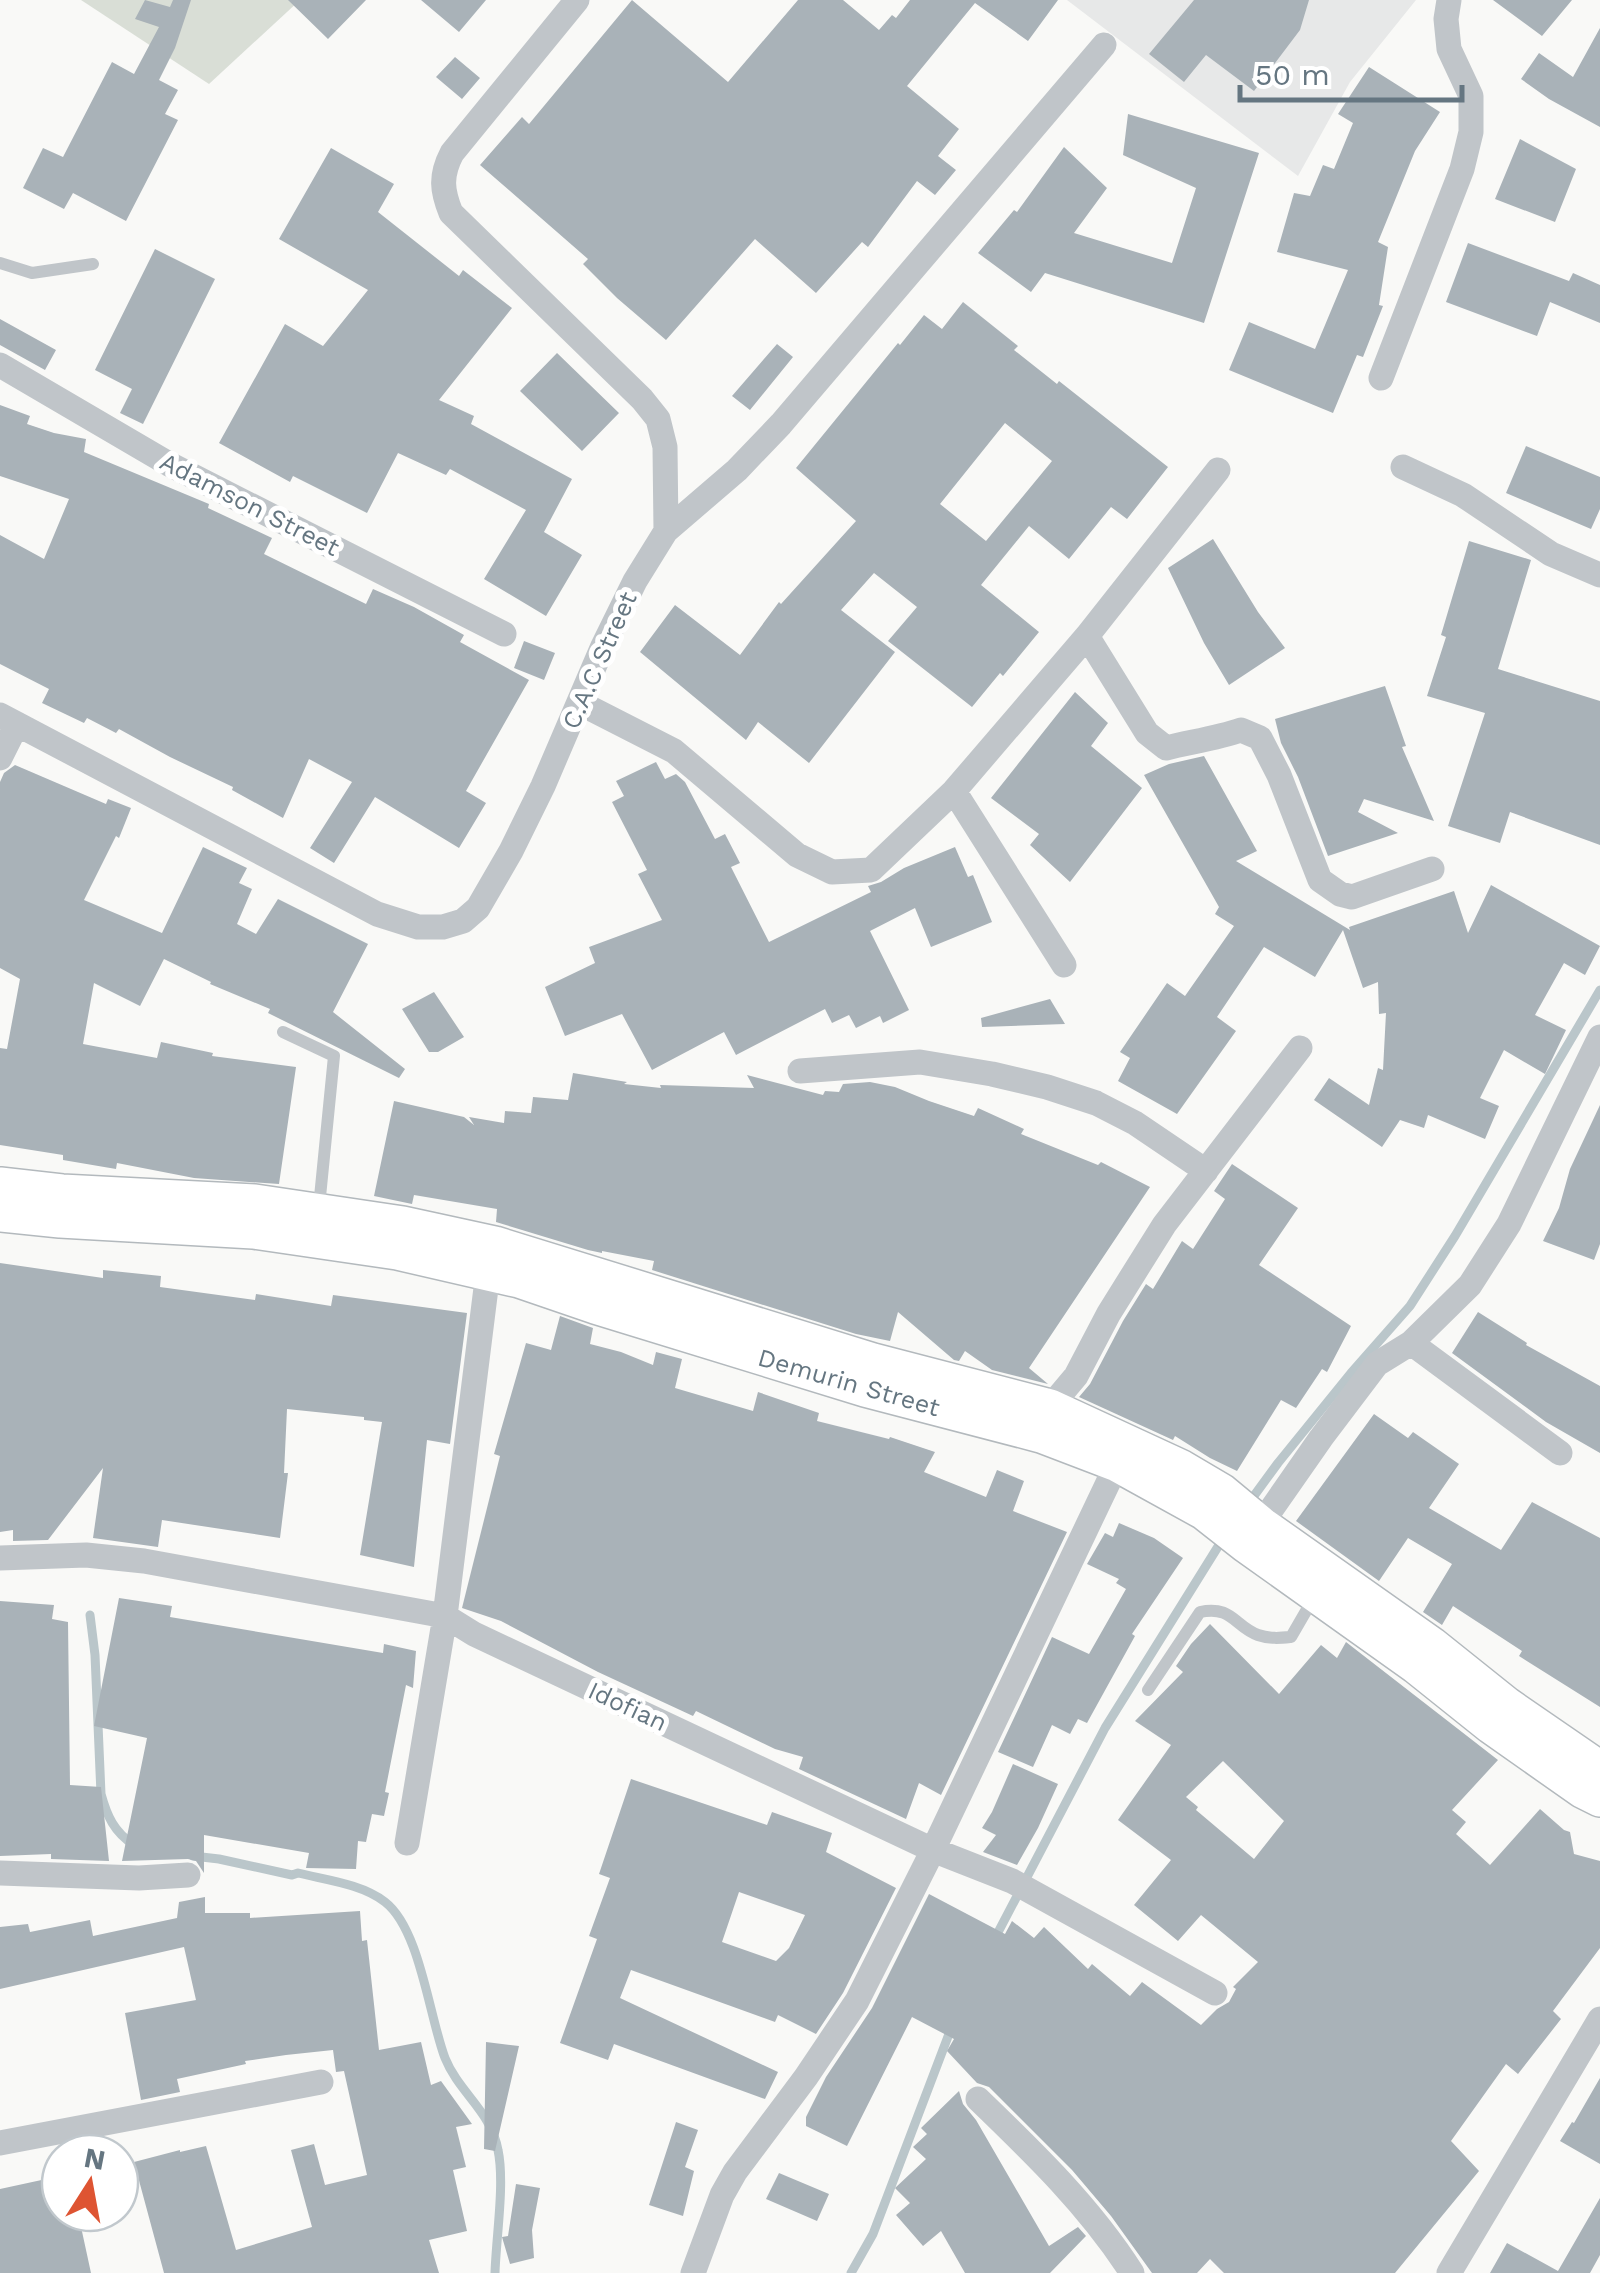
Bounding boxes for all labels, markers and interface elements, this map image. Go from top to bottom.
scale bar [1240,40,1462,102]
text: 50 m [1255,57,1330,92]
street label: Adamson Street [155,447,345,562]
street label: C.A.C Street [556,587,643,733]
street label: Demurin Street [755,1343,944,1422]
street label: Idofian [584,1676,672,1737]
north arrow [40,2133,140,2233]
text: N [81,2141,108,2177]

